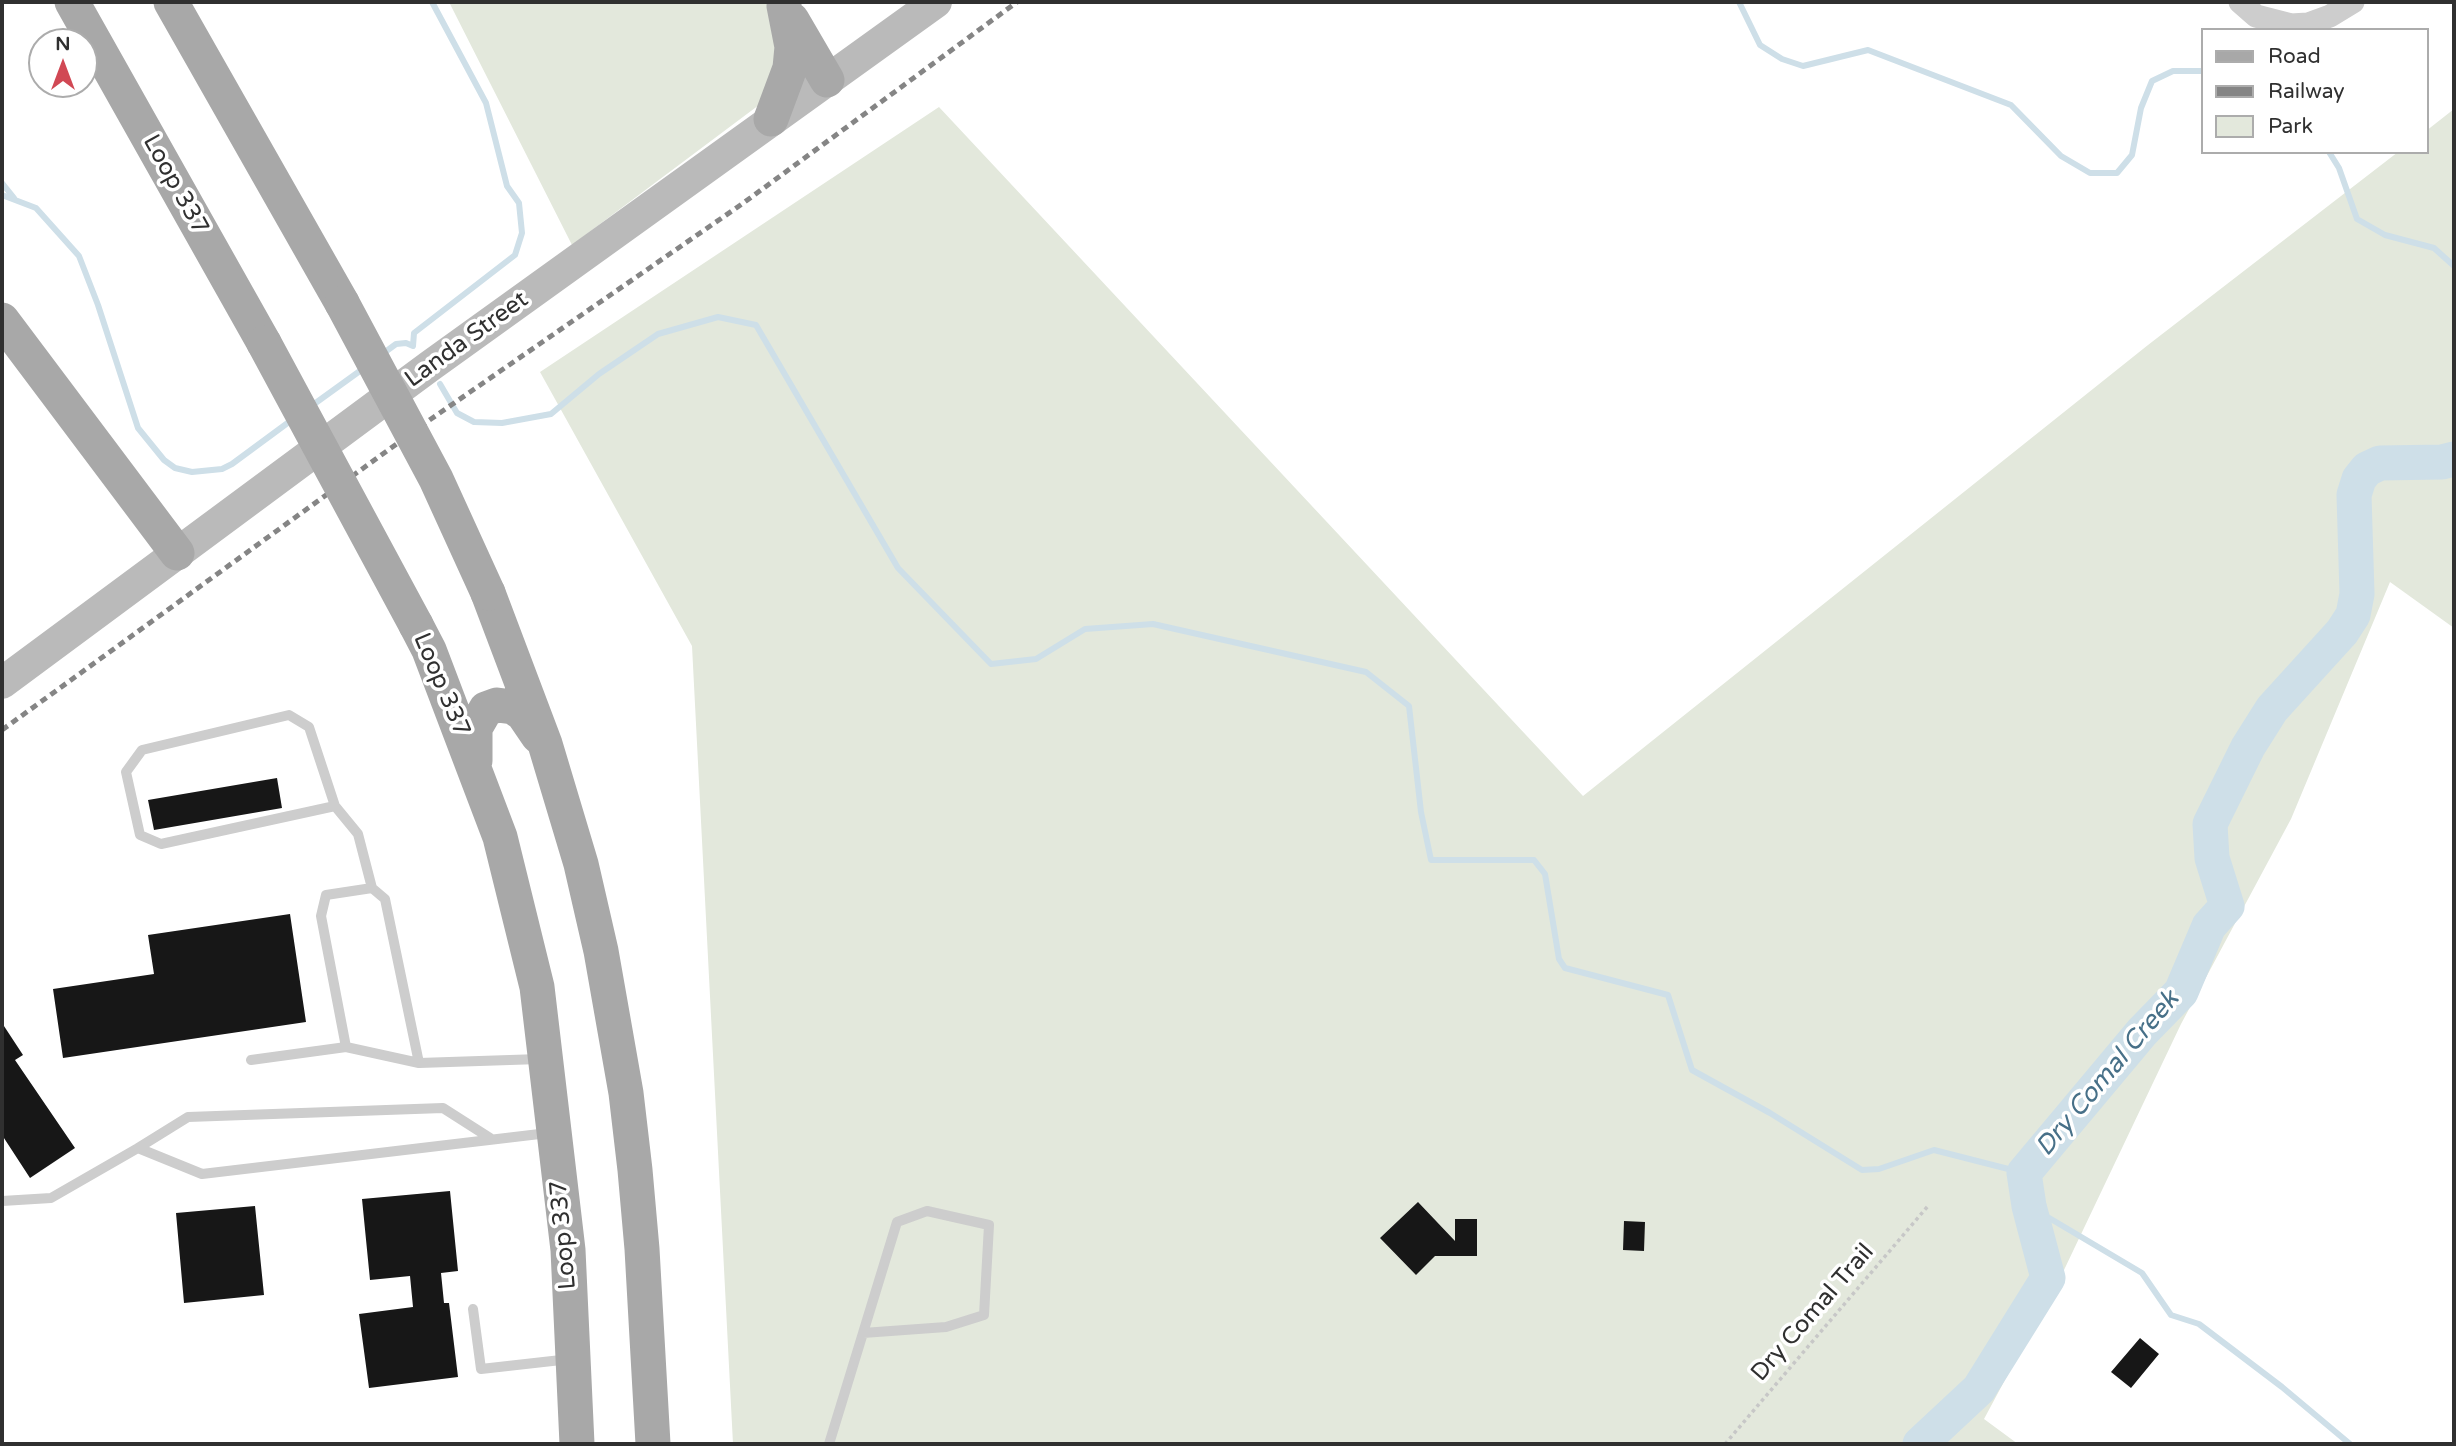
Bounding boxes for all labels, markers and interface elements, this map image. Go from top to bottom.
north arrow [28,28,98,98]
legend [2200,28,2428,154]
text: N [55,33,71,55]
text: Road [2268,44,2321,69]
text: Railway [2268,79,2345,104]
text: Park [2268,114,2313,139]
street label: Loop 337 [136,130,214,240]
street label: Landa Street [400,286,534,394]
street label: Loop 337 [406,629,476,741]
water label: Dry Comal Creek [2030,985,2186,1163]
street label: Loop 337 [545,1179,583,1291]
street label: Dry Comal Trail [1746,1238,1880,1388]

